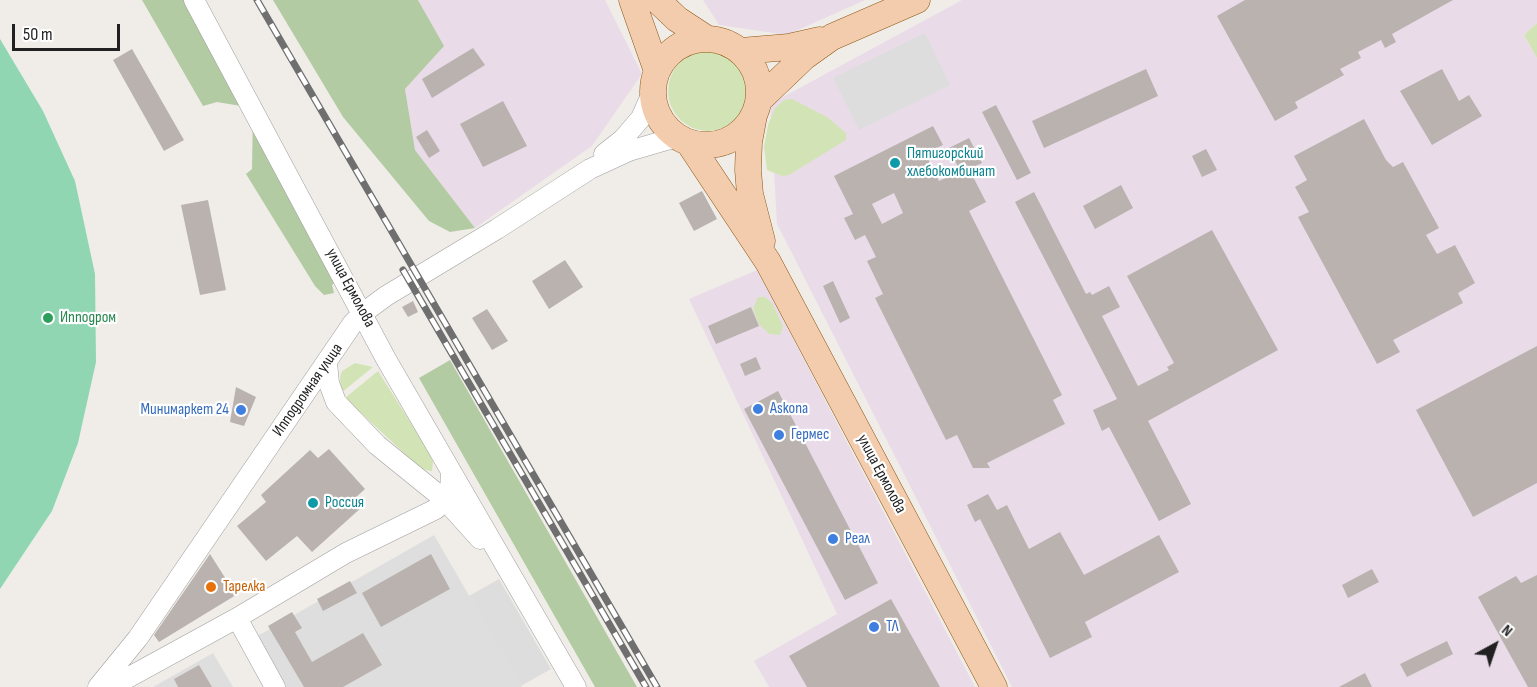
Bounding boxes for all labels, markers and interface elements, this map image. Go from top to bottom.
scale bar [15,12,123,50]
text: 50 m [23,24,53,45]
place label: Пятигорский хлебокомбинат [907,144,995,182]
marker: Пятигорский хлебокомбинат [888,156,902,170]
street label: улица Ермолова [321,245,379,331]
place label: Ипподpом [60,308,116,328]
marker: Ипподpом [41,311,55,325]
street label: Ипподромная улица [269,340,347,440]
place label: Askona [770,399,808,419]
place label: Минимаркет 24 [141,400,229,420]
marker: Askona [751,402,765,416]
marker: Минимаркет 24 [234,403,248,417]
place label: Гермес [791,425,829,445]
marker: Гермес [772,428,786,442]
street label: улица Ермолова [852,431,910,517]
place label: Россия [325,493,364,513]
marker: Россия [306,496,320,510]
place label: Реал [845,529,870,549]
marker: Реал [826,532,840,546]
place label: Тарелка [223,577,265,597]
marker: Тарелка [204,580,218,594]
north arrow [1465,615,1525,675]
place label: ТЛ [886,617,899,637]
marker: ТЛ [867,620,881,634]
text: N [1498,621,1516,641]

